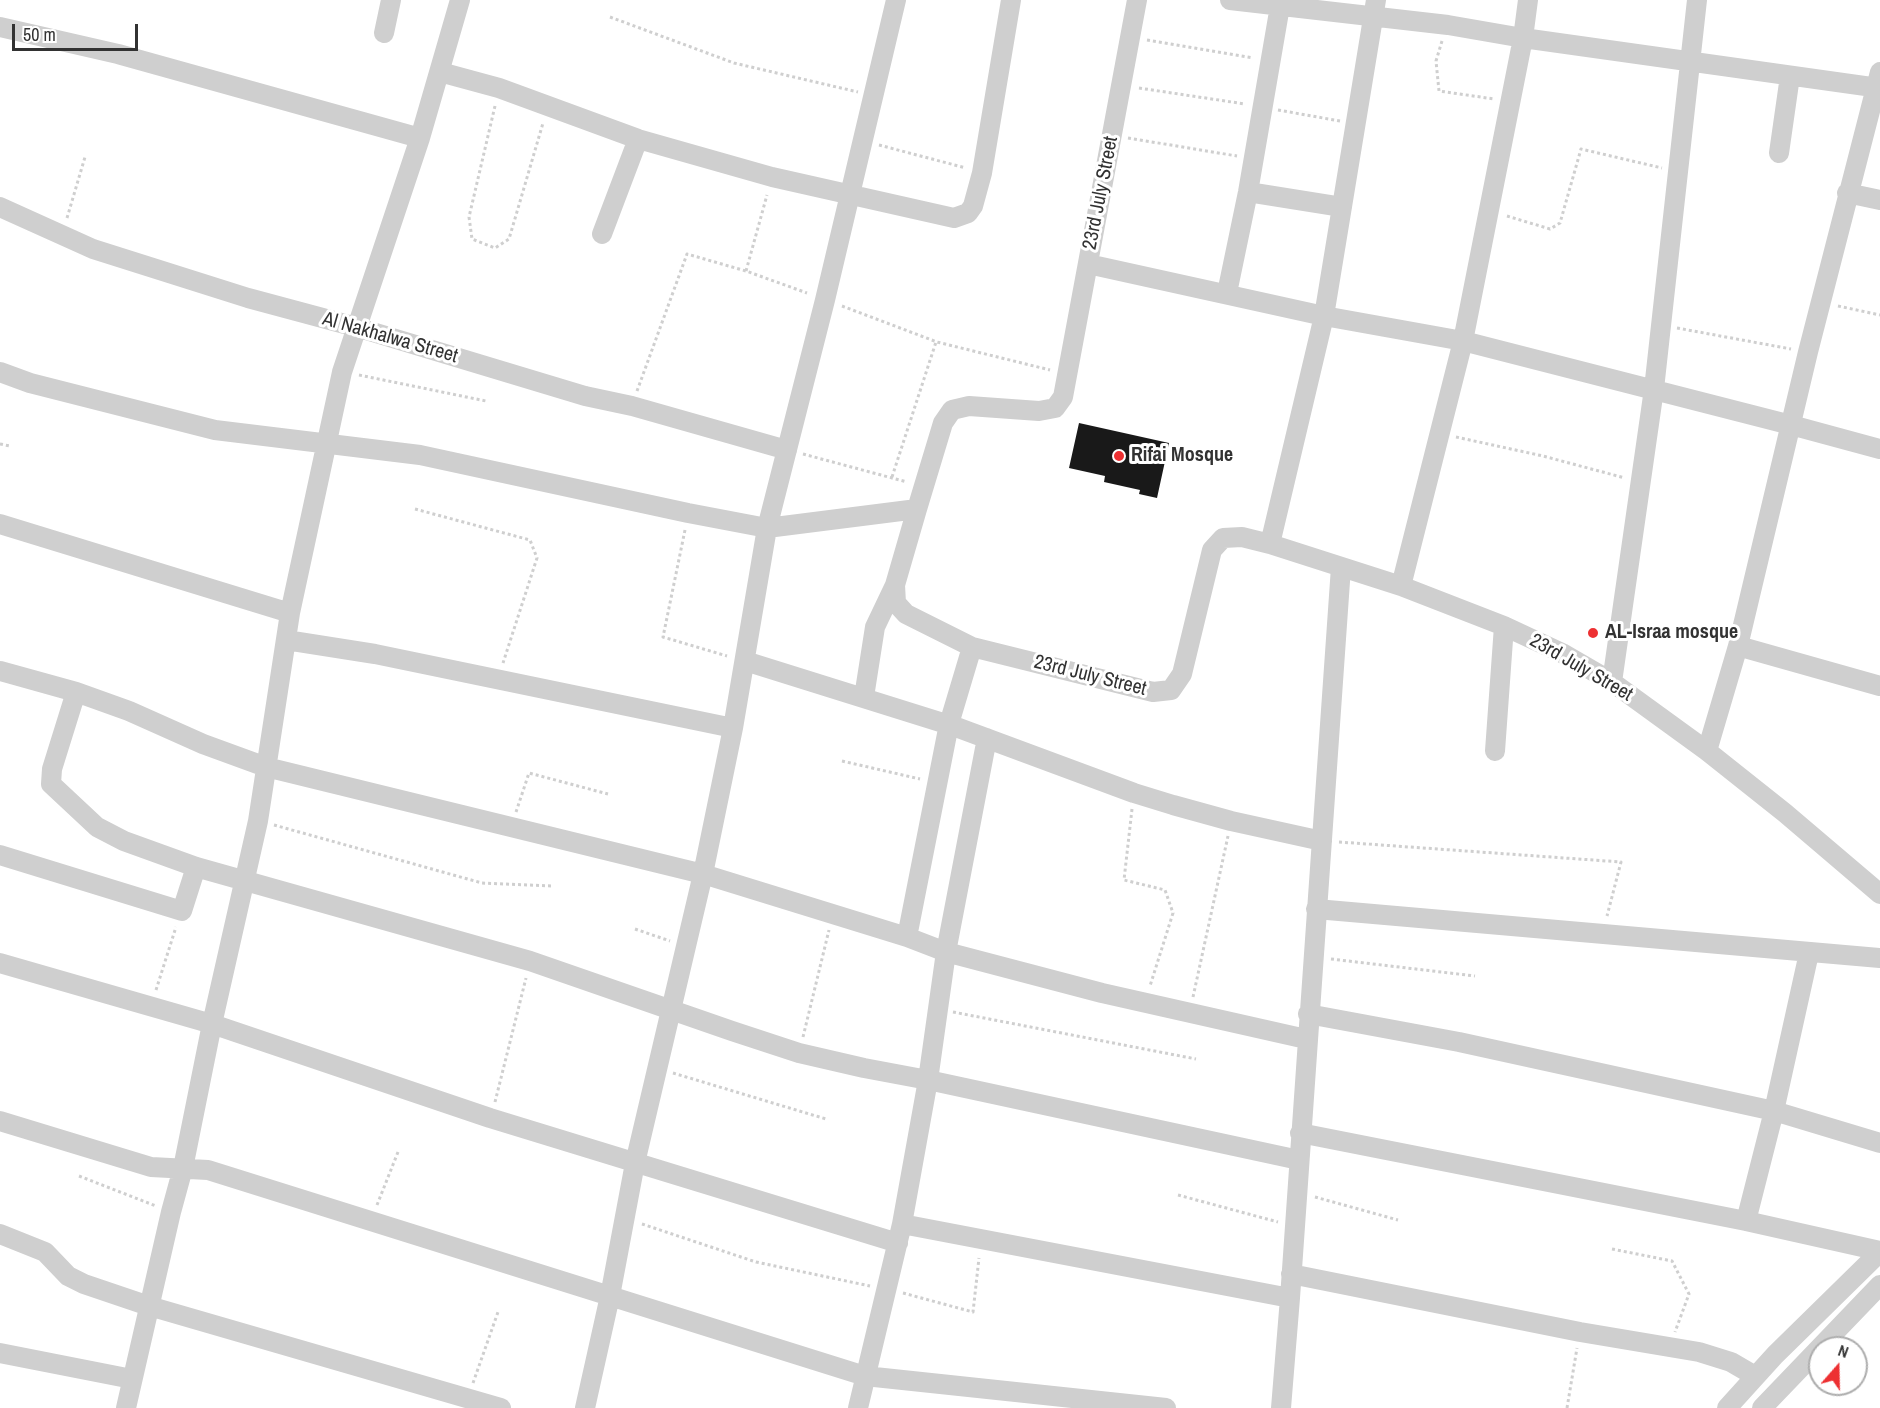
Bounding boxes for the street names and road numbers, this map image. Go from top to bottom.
street label: 23rd July Street [1078,134,1124,252]
street label: Al Nakhalwa Street [320,307,460,369]
street label: 23rd July Street [1525,629,1637,707]
street label: 23rd July Street [1031,650,1149,702]

